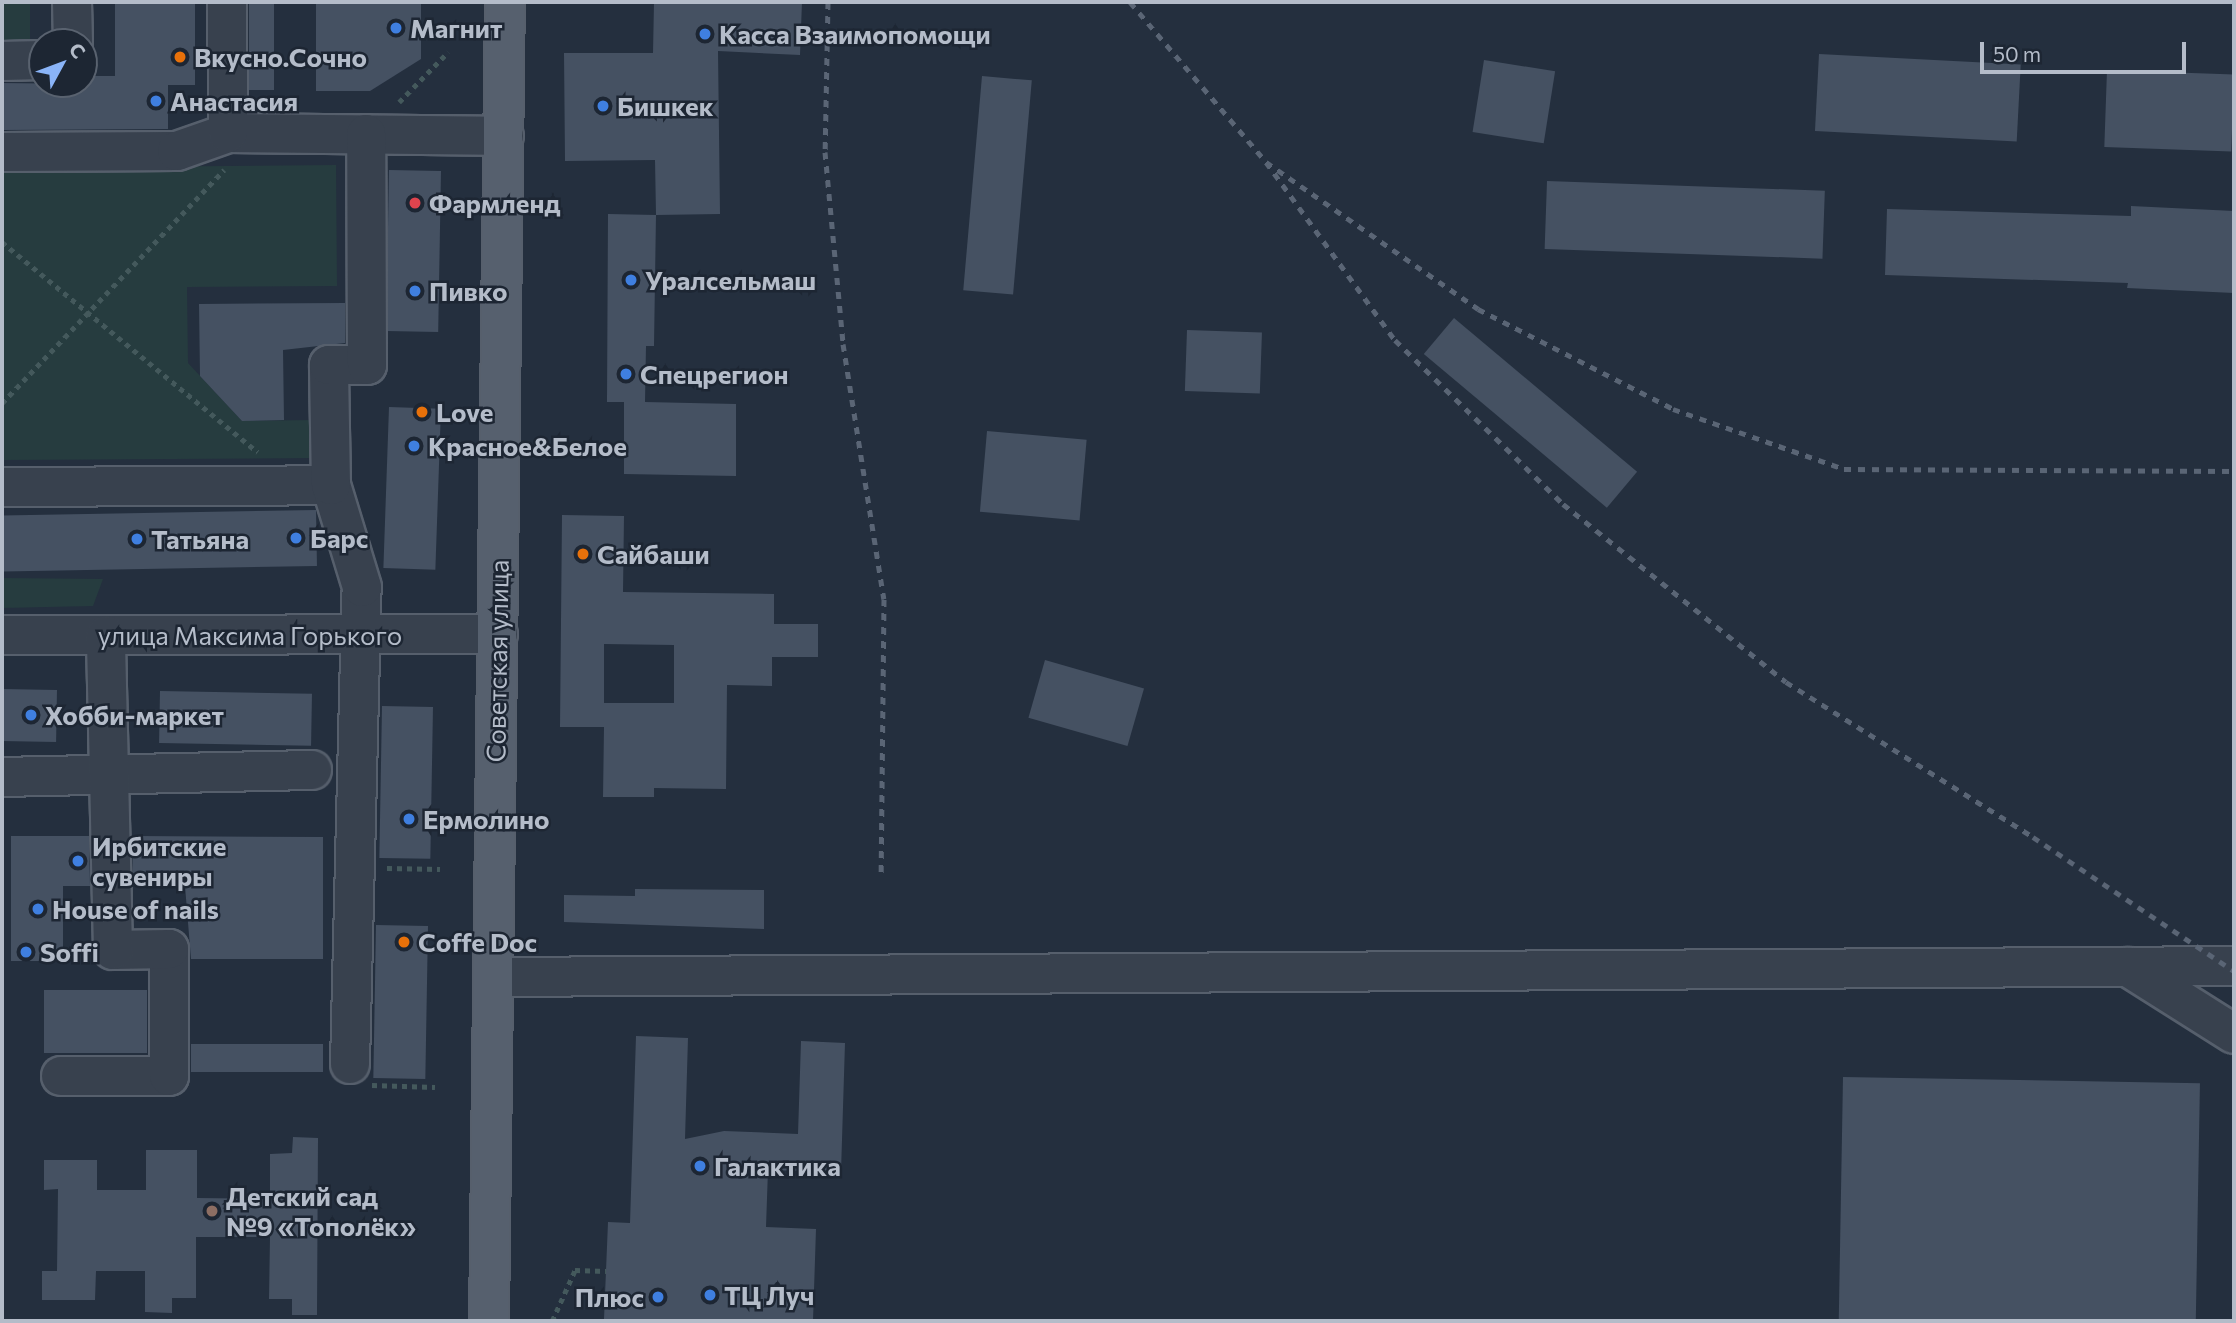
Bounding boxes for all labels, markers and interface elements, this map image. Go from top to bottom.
place label: Магнит [410,12,503,44]
place label: Касса Взаимопомощи [719,18,991,50]
marker: Магнит [388,20,404,36]
marker: Касса Взаимопомощи [697,26,713,42]
north arrow [28,28,98,98]
scale bar [1984,28,2190,72]
text: С [65,38,91,63]
place label: Вкусно.Сочно [194,41,367,73]
text: 50 m [1993,41,2041,66]
marker: Вкусно.Сочно [172,49,188,65]
place label: Анастасия [170,85,298,117]
place label: Бишкек [617,90,714,122]
marker: Анастасия [148,93,164,109]
marker: Бишкек [595,98,611,114]
place label: Фармленд [429,187,561,219]
marker: Фармленд [407,195,423,211]
place label: Уралсельмаш [645,264,816,296]
marker: Уралсельмаш [623,272,639,288]
place label: Пивко [429,275,507,307]
marker: Пивко [407,283,423,299]
place label: Спецрегион [640,358,789,390]
marker: Спецрегион [618,366,634,382]
place label: Love [436,396,493,428]
marker: Love [414,404,430,420]
place label: Красное&Белое [428,430,627,462]
marker: Красное&Белое [406,438,422,454]
place label: Барс [310,522,368,554]
place label: Татьяна [151,523,249,555]
marker: Барс [288,530,304,546]
marker: Татьяна [129,531,145,547]
place label: Сайбаши [597,538,710,570]
marker: Сайбаши [575,546,591,562]
street label: Советская улица [480,559,514,763]
street label: улица Максима Горького [98,619,402,651]
place label: Хобби-маркет [45,699,224,731]
marker: Хобби-маркет [23,707,39,723]
place label: Ермолино [423,803,550,835]
marker: Ермолино [401,811,417,827]
place label: Ирбитские сувениры [92,830,226,892]
marker: Ирбитские сувениры [70,853,86,869]
place label: House of nails [52,893,219,925]
marker: House of nails [30,901,46,917]
place label: Coffe Doc [418,926,537,958]
marker: Coffe Doc [396,934,412,950]
place label: Soffi [40,936,99,968]
marker: Soffi [18,944,34,960]
place label: Галактика [714,1150,841,1182]
marker: Галактика [692,1158,708,1174]
place label: Детский сад №9 «Тополёк» [226,1180,416,1242]
marker: Детский сад №9 «Тополёк» [204,1203,220,1219]
place label: ТЦ Луч [724,1279,814,1311]
place label: Плюс [575,1281,644,1313]
marker: ТЦ Луч [702,1287,718,1303]
marker: Плюс [650,1289,666,1305]

